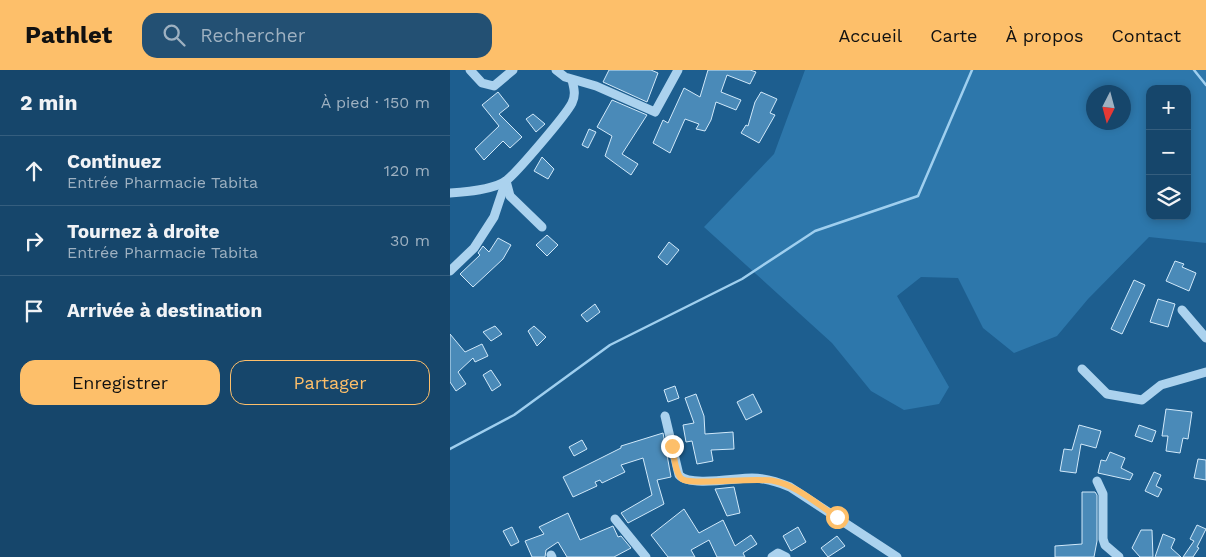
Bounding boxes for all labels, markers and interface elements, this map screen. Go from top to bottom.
search box [142,13,492,58]
text: Pathlet [25,21,112,49]
icon: search [160,21,188,49]
text: Rechercher [200,24,305,47]
text: Accueil [839,25,902,46]
text: Carte [930,25,977,46]
text: À propos [1005,25,1083,46]
text: Contact [1111,25,1181,46]
north arrow [1086,85,1131,130]
map controls [1146,85,1191,220]
button: + [1146,85,1191,130]
text: 2 min [20,90,77,115]
text: À pied · 150 m [321,93,430,112]
button: − [1146,130,1191,175]
text: Continuez [67,150,161,173]
icon: ahead [20,157,48,185]
text: 120 m [384,161,430,180]
text: Entrée Pharmacie Tabita [67,173,258,192]
button: layers [1146,175,1191,220]
text: Tournez à droite [67,220,219,243]
icon: right [20,227,48,255]
text: 30 m [390,231,430,250]
text: Entrée Pharmacie Tabita [67,243,258,262]
icon: arrive [20,297,48,325]
text: Arrivée à destination [67,299,262,322]
button: Enregistrer [20,360,220,405]
button: Partager [230,360,430,405]
route end [661,435,684,458]
route start [826,506,849,529]

